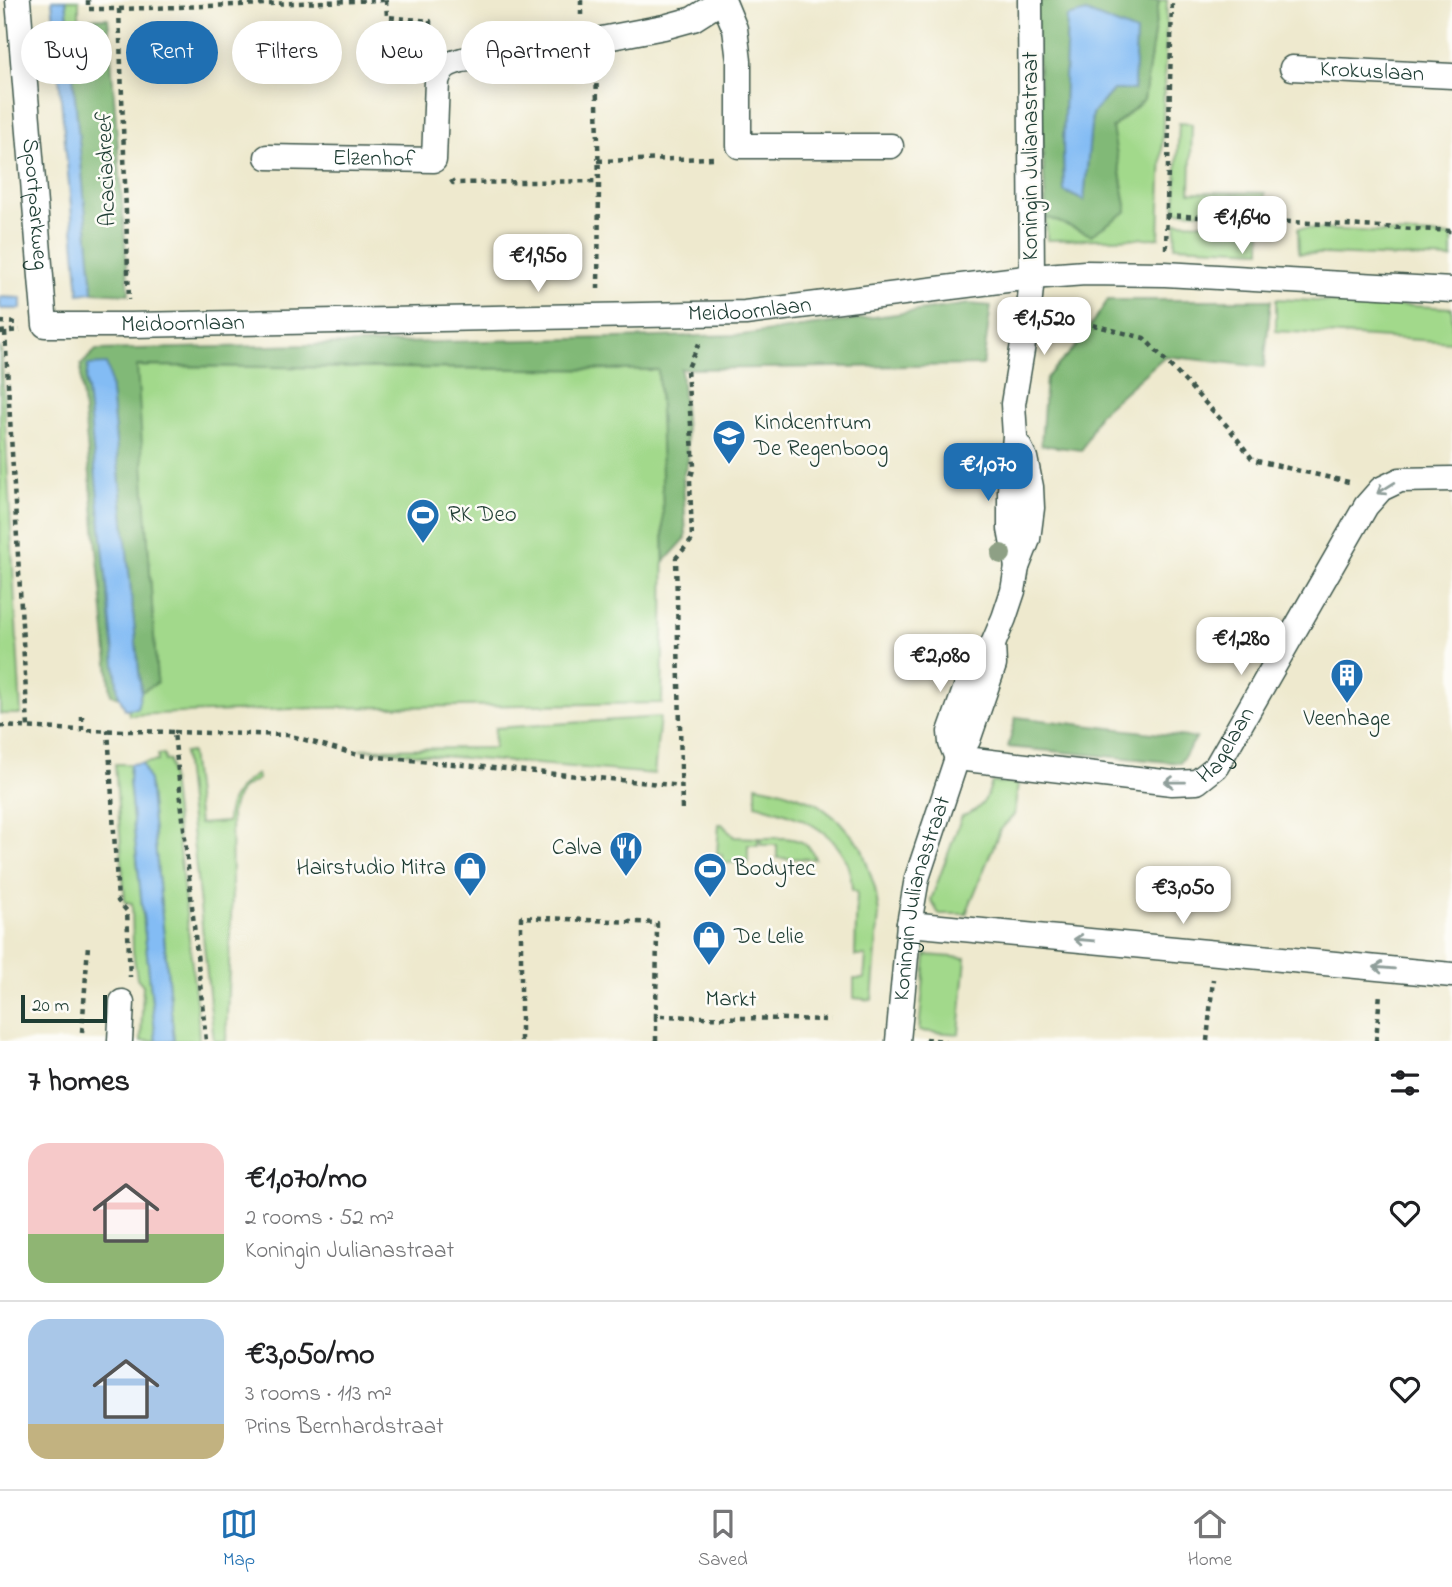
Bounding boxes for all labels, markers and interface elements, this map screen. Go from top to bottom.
chip: Buy [21,21,112,84]
chip: Rent [126,21,218,84]
chip: Filters [232,21,342,84]
chip: New [356,21,447,84]
chip: Apartment [461,21,615,84]
street label: Koningin Julianastraat [1015,51,1049,261]
street label: Krokuslaan [1319,53,1425,91]
street label: Acaciadreef [88,111,125,227]
street label: Sportparkweg [13,137,57,272]
street label: Elzenhof [332,142,416,176]
pin: €1,640 [1185,196,1299,256]
text: €1,640 [1214,202,1270,235]
pin: €1,950 [481,234,595,294]
text: €1,950 [509,240,567,273]
street label: Meidoornlaan [688,288,813,331]
pin: €1,520 [987,298,1101,357]
text: €1,520 [1013,303,1075,336]
street label: Meidoornlaan [121,306,245,342]
place label: Kindcentrum De Regenboog [753,407,888,467]
school or university icon: Kindcentrum De Regenboog [710,417,748,466]
pin: €1,070 [931,444,1045,503]
text: €1,070 [960,449,1016,482]
one-way arrow [1377,481,1396,496]
sports icon: RK Deo [404,496,442,545]
place label: RK Deo [448,499,517,532]
pin: €1,280 [1184,618,1298,677]
text: €1,280 [1212,623,1270,656]
pin: €2,080 [883,634,997,694]
text: €2,080 [910,640,970,673]
building icon: Veenhage [1328,656,1366,705]
street label: Hagelaan [1190,701,1263,792]
place label: Veenhage [1303,703,1391,737]
one-way arrow [1164,776,1187,789]
street label: Koningin Julianastraat [885,791,960,1002]
restaurant icon: Calva [607,829,645,878]
place label: Calva [552,832,602,865]
shop icon: Hairstudio Mitra [451,849,489,898]
sports icon: Bodytec [691,850,729,899]
place label: Hairstudio Mitra [296,852,446,885]
place label: Bodytec [733,853,816,888]
pin: €3,050 [1126,866,1240,926]
text: €3,050 [1152,872,1214,905]
shop icon: De Lelie [690,918,728,967]
place label: De Lelie [733,921,805,954]
one-way arrow [1074,933,1096,946]
one-way arrow [1373,962,1396,975]
street label: Markt [705,983,757,1017]
scale bar [21,992,107,1024]
text: 20 m [32,993,69,1020]
text: 7 homes [28,1061,130,1105]
icon: filters [1386,1064,1424,1102]
text: €1,070/mo [245,1158,367,1202]
icon: home [84,1171,168,1255]
icon: heart [1386,1194,1424,1232]
text: 2 rooms · 52 m² [245,1202,394,1235]
text: Koningin Julianastraat [245,1235,454,1268]
text: €3,050/mo [245,1334,375,1378]
icon: home [84,1347,168,1431]
icon: heart [1386,1370,1424,1408]
text: 3 rooms · 113 m² [245,1378,392,1411]
text: Prins Bernhardstraat [245,1411,444,1444]
tab: Map [220,1505,258,1574]
tab: Saved [698,1505,748,1574]
tab: Home [1188,1505,1232,1574]

